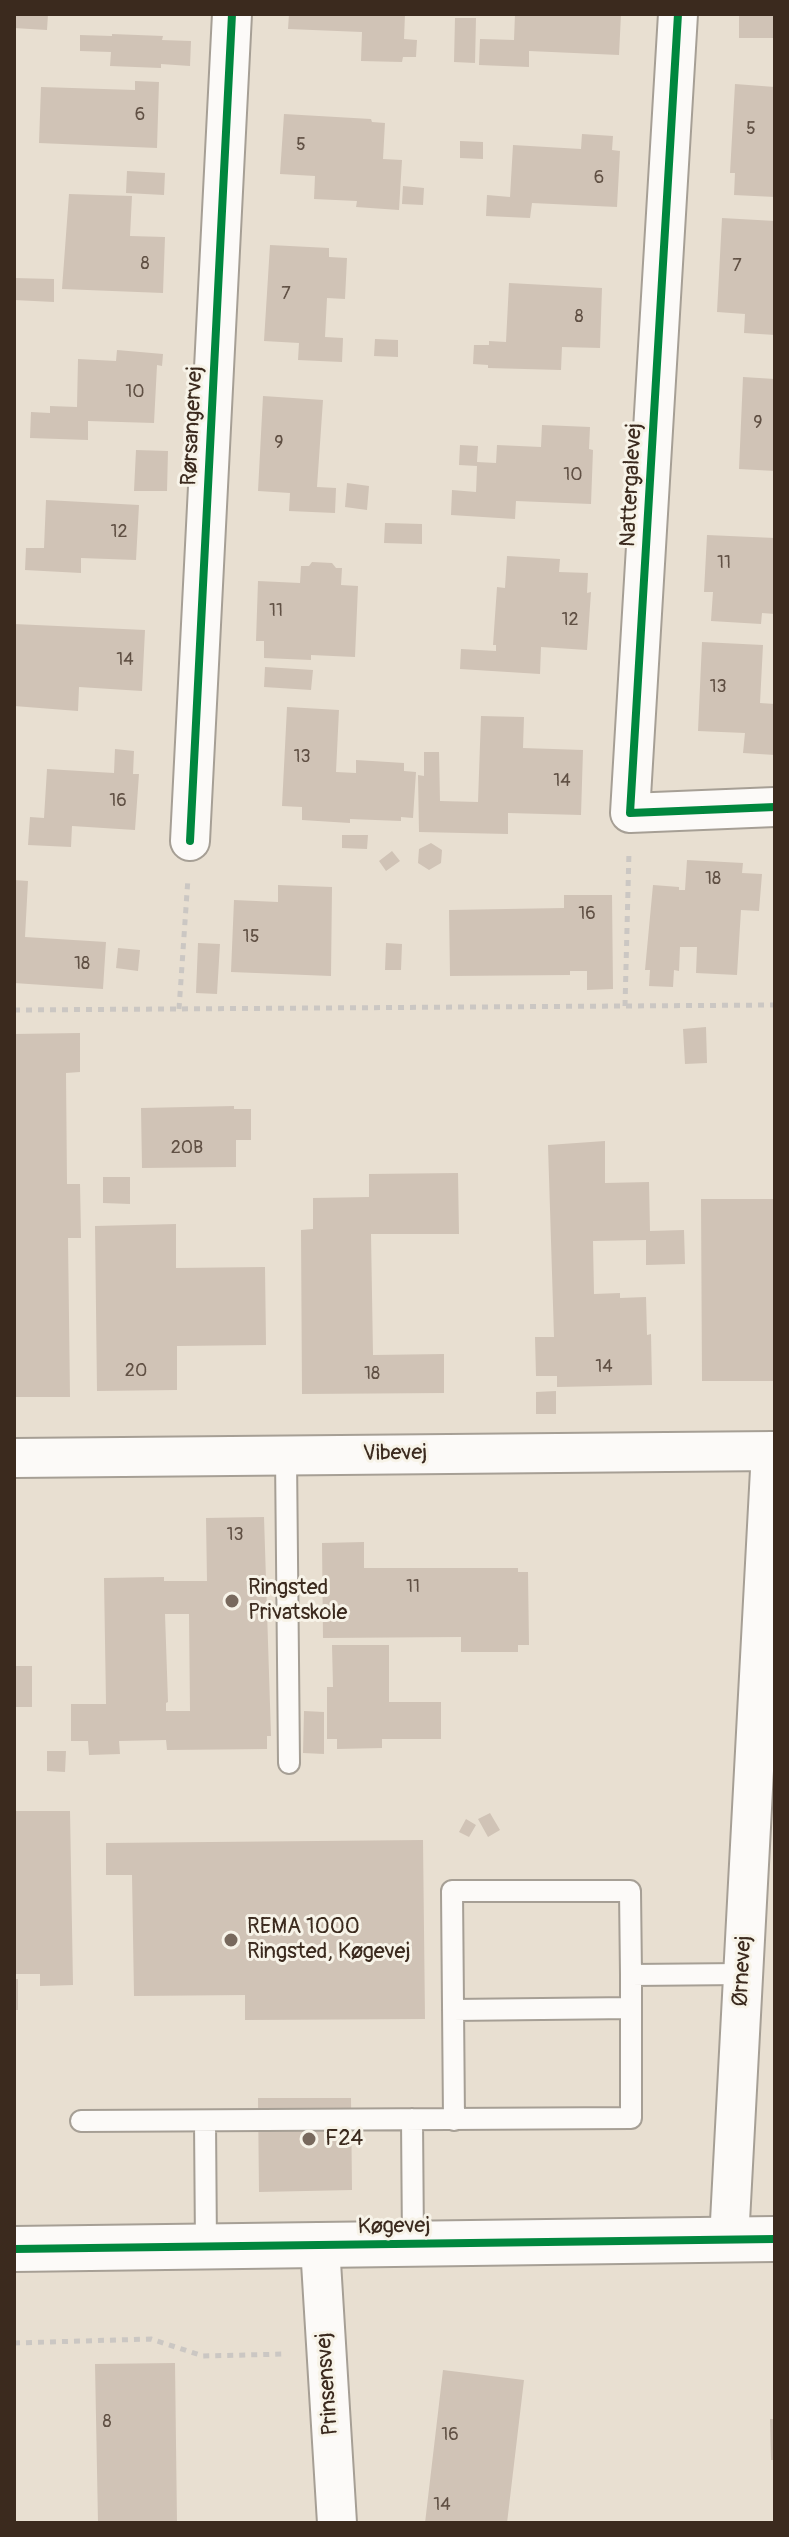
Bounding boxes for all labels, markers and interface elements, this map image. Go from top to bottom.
house number: 6 [135,104,145,126]
house number: 5 [746,118,756,140]
house number: 5 [296,134,306,156]
house number: 6 [594,167,604,189]
house number: 8 [140,253,150,275]
house number: 7 [732,255,742,277]
house number: 7 [281,283,291,305]
house number: 8 [574,306,584,328]
street label: Rørsangervej [177,365,209,487]
house number: 10 [125,381,145,403]
house number: 9 [753,412,763,434]
street label: Nattergalevej [616,422,648,548]
house number: 9 [274,432,284,454]
house number: 10 [563,464,583,486]
house number: 12 [110,521,128,543]
house number: 11 [717,552,731,574]
house number: 11 [269,600,283,622]
house number: 12 [561,609,579,631]
house number: 14 [116,649,134,671]
house number: 13 [709,676,727,698]
house number: 13 [293,746,311,768]
house number: 14 [553,770,571,792]
house number: 16 [109,790,127,812]
house number: 18 [705,868,721,890]
house number: 16 [578,903,596,925]
house number: 15 [243,926,259,948]
house number: 18 [74,953,90,975]
house number: 20B [171,1137,203,1159]
house number: 14 [595,1356,613,1378]
house number: 20 [125,1360,147,1382]
house number: 18 [364,1363,380,1385]
street label: Vibevej [363,1440,427,1468]
house number: 13 [226,1524,244,1546]
place label: Ringsted Privatskole [248,1575,347,1626]
house number: 11 [406,1576,420,1598]
marker: Ringsted Privatskole [223,1592,241,1610]
place label: REMA 1000 Ringsted, Køgevej [247,1914,410,1966]
marker: REMA 1000 Ringsted, Køgevej [222,1931,240,1949]
street label: Ørnevej [728,1935,758,2007]
place label: F24 [325,2126,363,2152]
marker: F24 [300,2130,318,2148]
street label: Køgevej [357,2213,431,2241]
street label: Prinsensvej [311,2332,345,2436]
house number: 8 [102,2411,112,2433]
house number: 16 [441,2424,459,2446]
house number: 14 [433,2494,451,2516]

